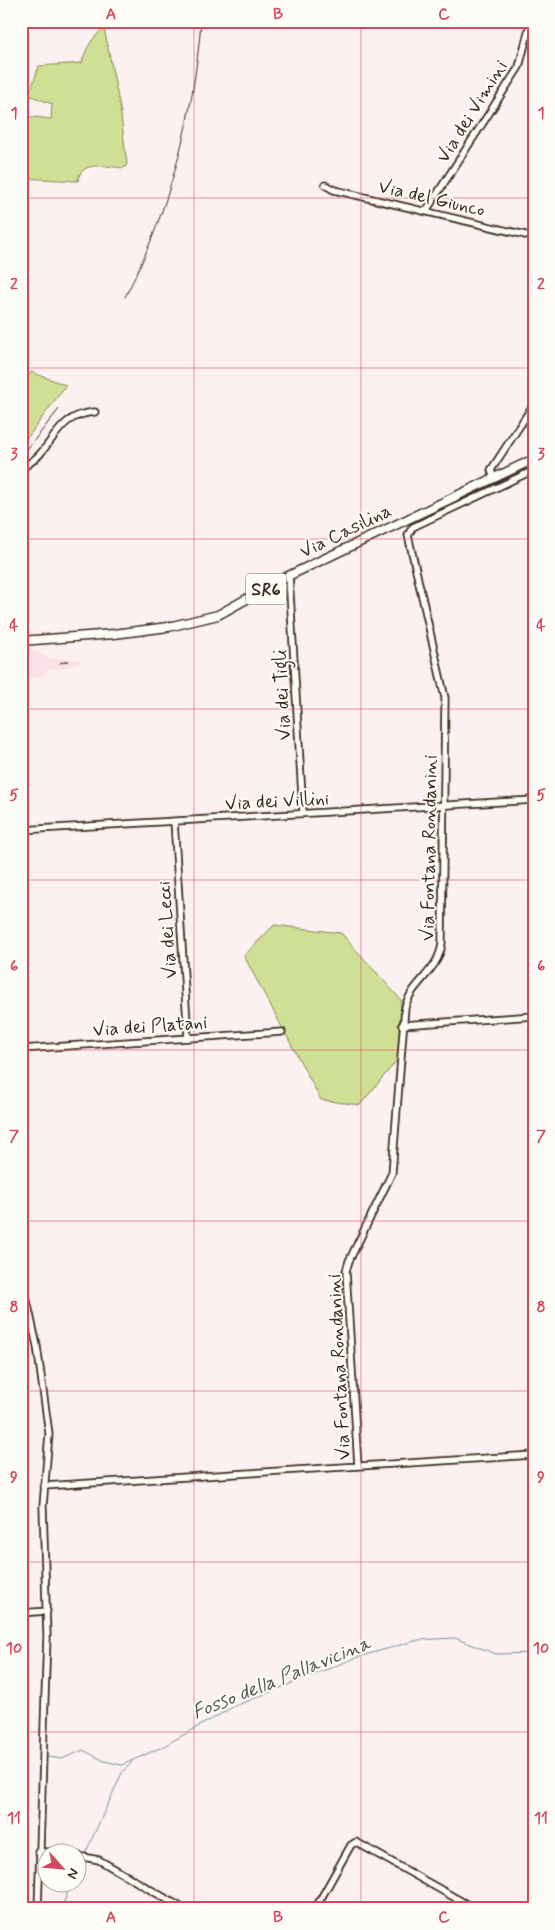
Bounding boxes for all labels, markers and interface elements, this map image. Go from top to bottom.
text: A [106,4,116,25]
text: B [273,4,283,25]
text: C [438,4,450,25]
street label: Via dei Vimini [431,56,514,168]
text: 1 [10,103,18,124]
text: 1 [537,103,545,124]
street label: Via del Giunco [376,174,487,223]
text: 2 [10,274,18,295]
text: 2 [537,274,545,295]
text: 3 [10,444,18,465]
text: 3 [537,444,545,465]
street label: Via Casilina [296,498,396,564]
road number: SR6 [246,574,286,604]
text: 4 [9,615,19,636]
text: 4 [536,615,546,636]
street label: Via dei Tigli [268,649,300,741]
street label: Via Fontana Rondanini [415,755,444,941]
text: 5 [9,785,19,806]
text: 5 [536,785,546,806]
street label: Via dei Villini [224,786,330,817]
street label: Via dei Lecci [152,880,183,980]
text: 6 [10,956,18,977]
text: 6 [537,956,545,977]
street label: Via dei Platani [92,1010,208,1043]
text: 7 [9,1126,19,1147]
text: 7 [536,1126,546,1147]
street label: Via Fontana Rondanini [322,1273,357,1461]
text: 8 [9,1297,19,1318]
text: 8 [536,1297,546,1318]
text: 9 [10,1467,18,1488]
text: 9 [537,1467,545,1488]
water label: Fosso della Pallavicina [188,1630,376,1727]
text: 10 [6,1638,22,1659]
text: 10 [533,1638,549,1659]
text: 11 [7,1808,21,1829]
text: 11 [534,1808,548,1829]
north arrow [38,1842,88,1892]
text: N [63,1865,83,1882]
text: A [106,1907,116,1928]
text: B [273,1907,283,1928]
text: C [438,1907,450,1928]

